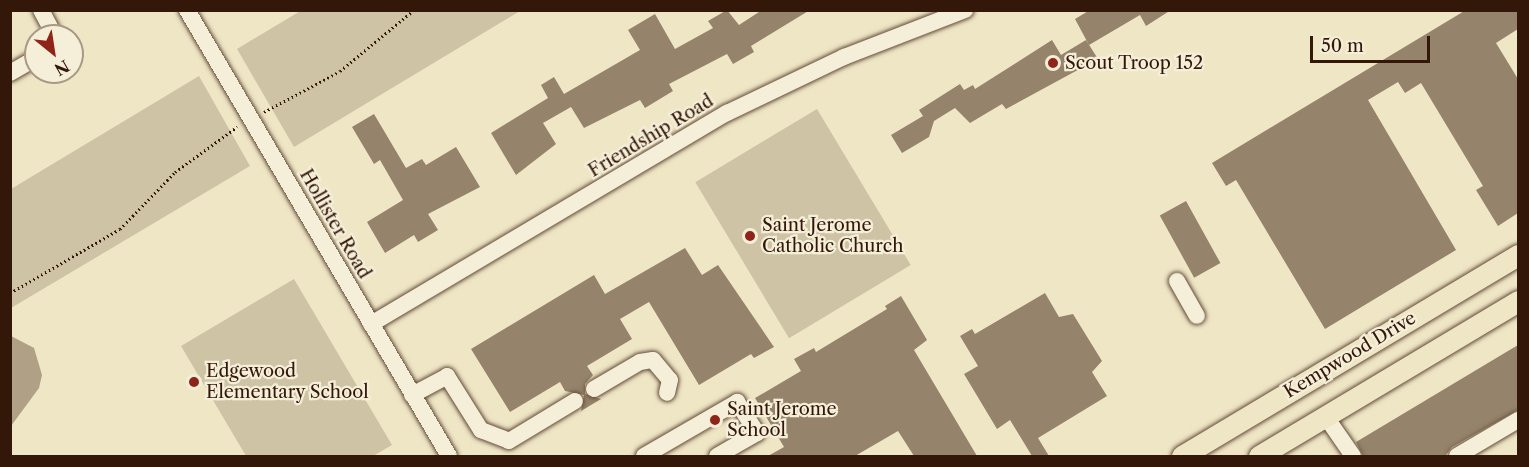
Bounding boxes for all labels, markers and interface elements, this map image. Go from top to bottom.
north arrow [24,24,84,84]
scale bar [1313,24,1433,62]
text: 50 m [1321,35,1364,57]
place label: Scout Troop 152 [1065,52,1204,74]
text: N [51,56,73,80]
marker: Scout Troop 152 [1046,56,1060,70]
street label: Friendship Road [585,90,717,182]
street label: Hollister Road [295,165,375,283]
place label: Saint Jerome Catholic Church [762,215,903,258]
marker: Saint Jerome Catholic Church [743,229,757,243]
street label: Kempwood Drive [1280,307,1420,403]
place label: Edgewood Elementary School [206,361,369,404]
marker: Edgewood Elementary School [187,375,201,389]
place label: Saint Jerome School [727,399,837,442]
marker: Saint Jerome School [708,413,722,427]

